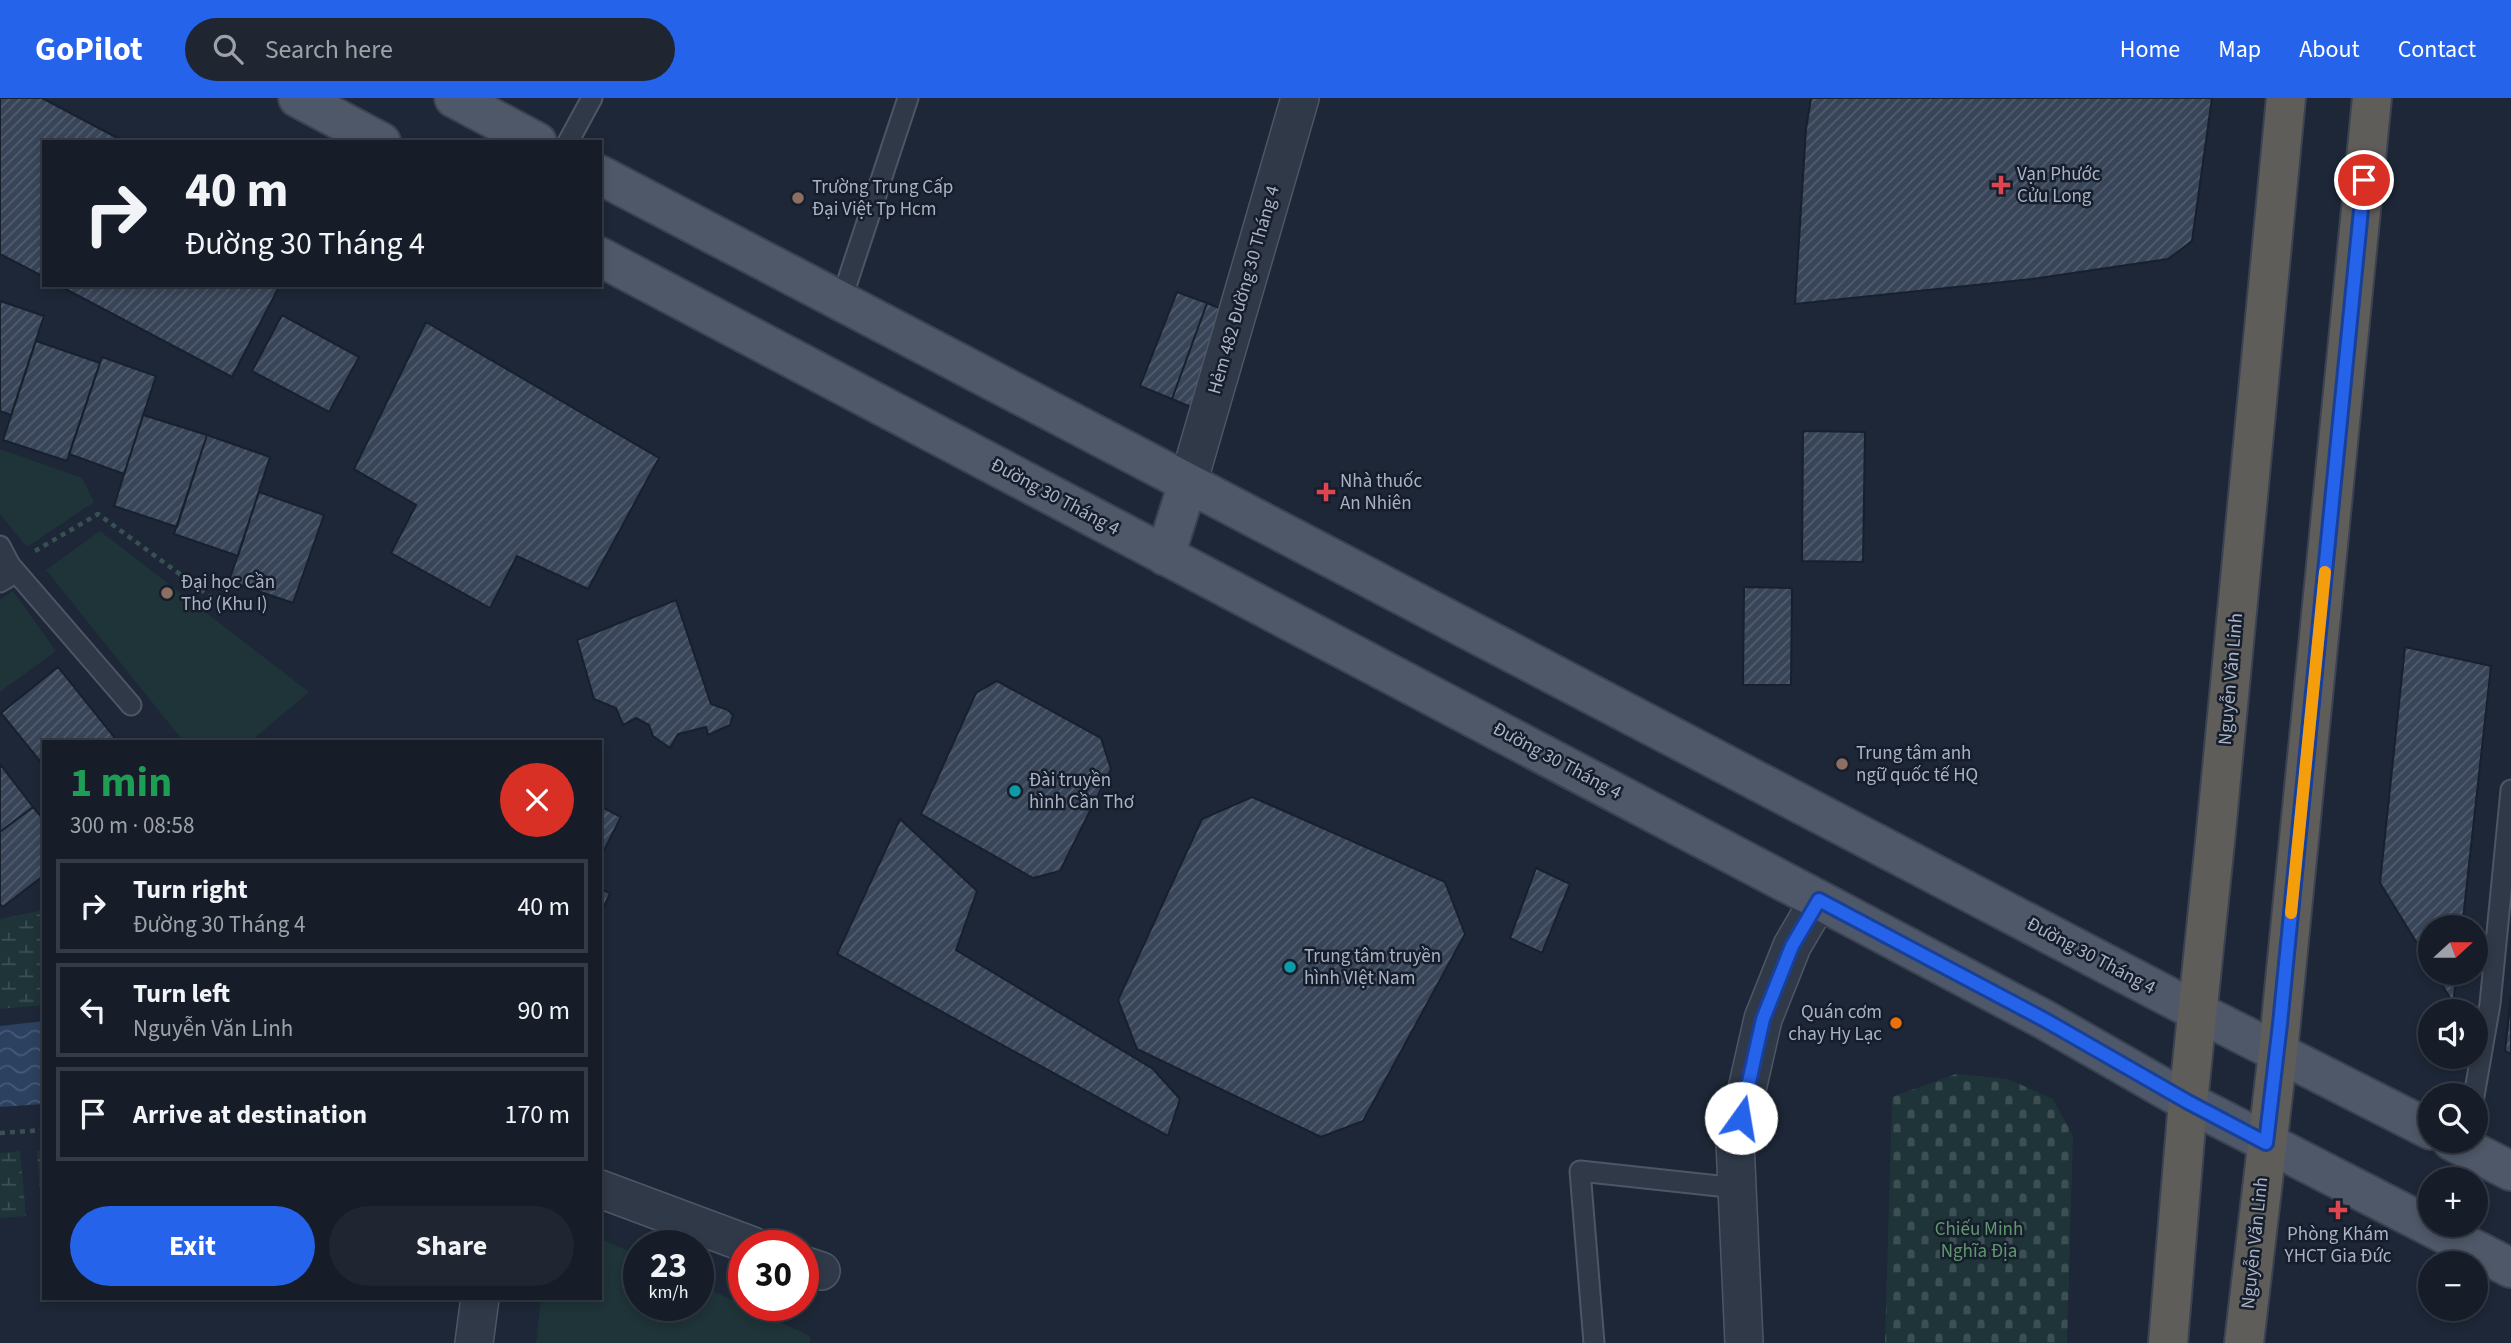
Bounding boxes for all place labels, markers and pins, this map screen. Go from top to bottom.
pin [2334,150,2394,210]
place label: Vạn Phước Cửu Long [2017,161,2101,210]
place label: Trường Trung Cấp Đại Việt Tp Hcm [812,174,953,223]
marker: Vạn Phước Cửu Long [1991,175,2011,195]
marker: Trường Trung Cấp Đại Việt Tp Hcm [790,190,806,206]
place label: Nhà thuốc An Nhiên [1340,468,1422,517]
marker: Nhà thuốc An Nhiên [1318,484,1334,500]
place label: Đại học Cần Thơ (Khu I) [181,569,275,618]
marker: Đại học Cần Thơ (Khu I) [159,585,175,601]
place label: Trung tâm anh ngữ quốc tế HQ [1856,740,1978,789]
marker: Trung tâm anh ngữ quốc tế HQ [1834,756,1850,772]
place label: Đài truyền hình Cần Thơ [1029,767,1134,816]
marker: Đài truyền hình Cần Thơ [1007,783,1023,799]
place label: Trung tâm truyền hình VIệt Nam [1304,943,1441,992]
marker: Trung tâm truyền hình VIệt Nam [1282,959,1298,975]
place label: Quán cơm chay Hy Lạc [1788,999,1882,1048]
marker: Quán cơm chay Hy Lạc [1888,1015,1904,1031]
marker: Phòng Khám YHCT Gia Đức [2328,1200,2348,1220]
place label: Phòng Khám YHCT Gia Đức [2284,1221,2392,1270]

